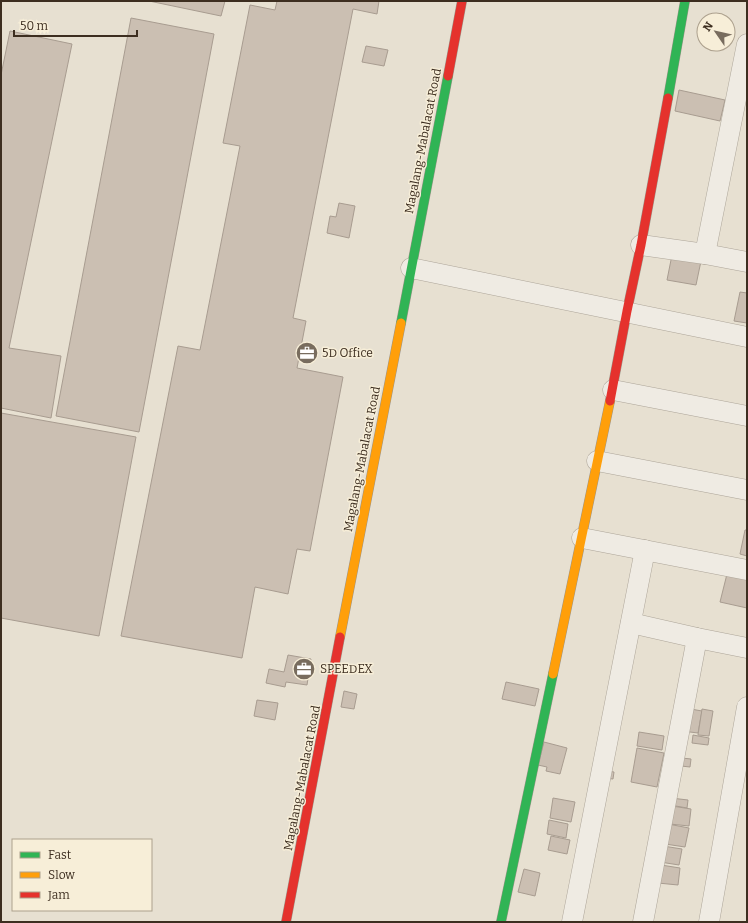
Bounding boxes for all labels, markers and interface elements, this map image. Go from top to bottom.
scale bar [14,12,137,38]
north arrow [696,12,736,52]
text: 50 m [20,19,49,33]
text: N [700,19,716,34]
street label: Magalang-Mabalacat Road [402,67,444,215]
office icon: 5D Office [294,340,320,366]
place label: 5D Office [322,346,373,360]
street label: Magalang-Mabalacat Road [341,385,383,533]
office icon: SPEEDEX [291,656,317,682]
place label: SPEEDEX [320,662,373,676]
street label: Magalang-Mabalacat Road [281,704,323,852]
legend [12,839,152,911]
text: Fast [48,848,72,862]
text: Slow [48,868,75,882]
text: Jam [47,888,70,902]

